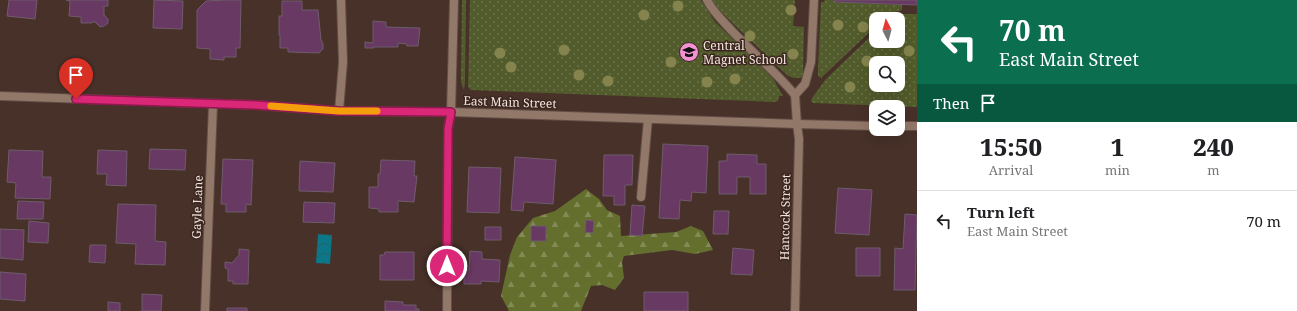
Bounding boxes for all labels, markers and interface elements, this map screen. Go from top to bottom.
text: 70 m [999,11,1066,49]
north arrow [869,12,905,48]
map controls [869,12,905,136]
icon: left [933,16,985,68]
place label: Central Magnet School [703,37,787,68]
school or university icon: Central Magnet School [678,41,700,63]
text: East Main Street [999,47,1139,71]
button: search [869,56,905,92]
pin [59,58,93,99]
icon: arrive [65,64,87,86]
street label: East Main Street [463,92,557,112]
icon: arrive [977,92,999,114]
text: Then [933,93,969,113]
button: layers [869,100,905,136]
text: 15:50 [980,130,1042,163]
text: 1 [1111,130,1124,163]
text: 240 [1193,130,1234,163]
text: Arrival [989,161,1033,179]
text: min [1105,161,1130,179]
text: m [1207,161,1220,179]
street label: Hancock Street [776,174,794,260]
street label: Gayle Lane [187,175,207,239]
text: Turn left [967,202,1035,222]
icon: left [933,210,955,232]
text: 70 m [1246,211,1281,231]
text: East Main Street [967,222,1068,240]
position arrow [426,245,468,287]

